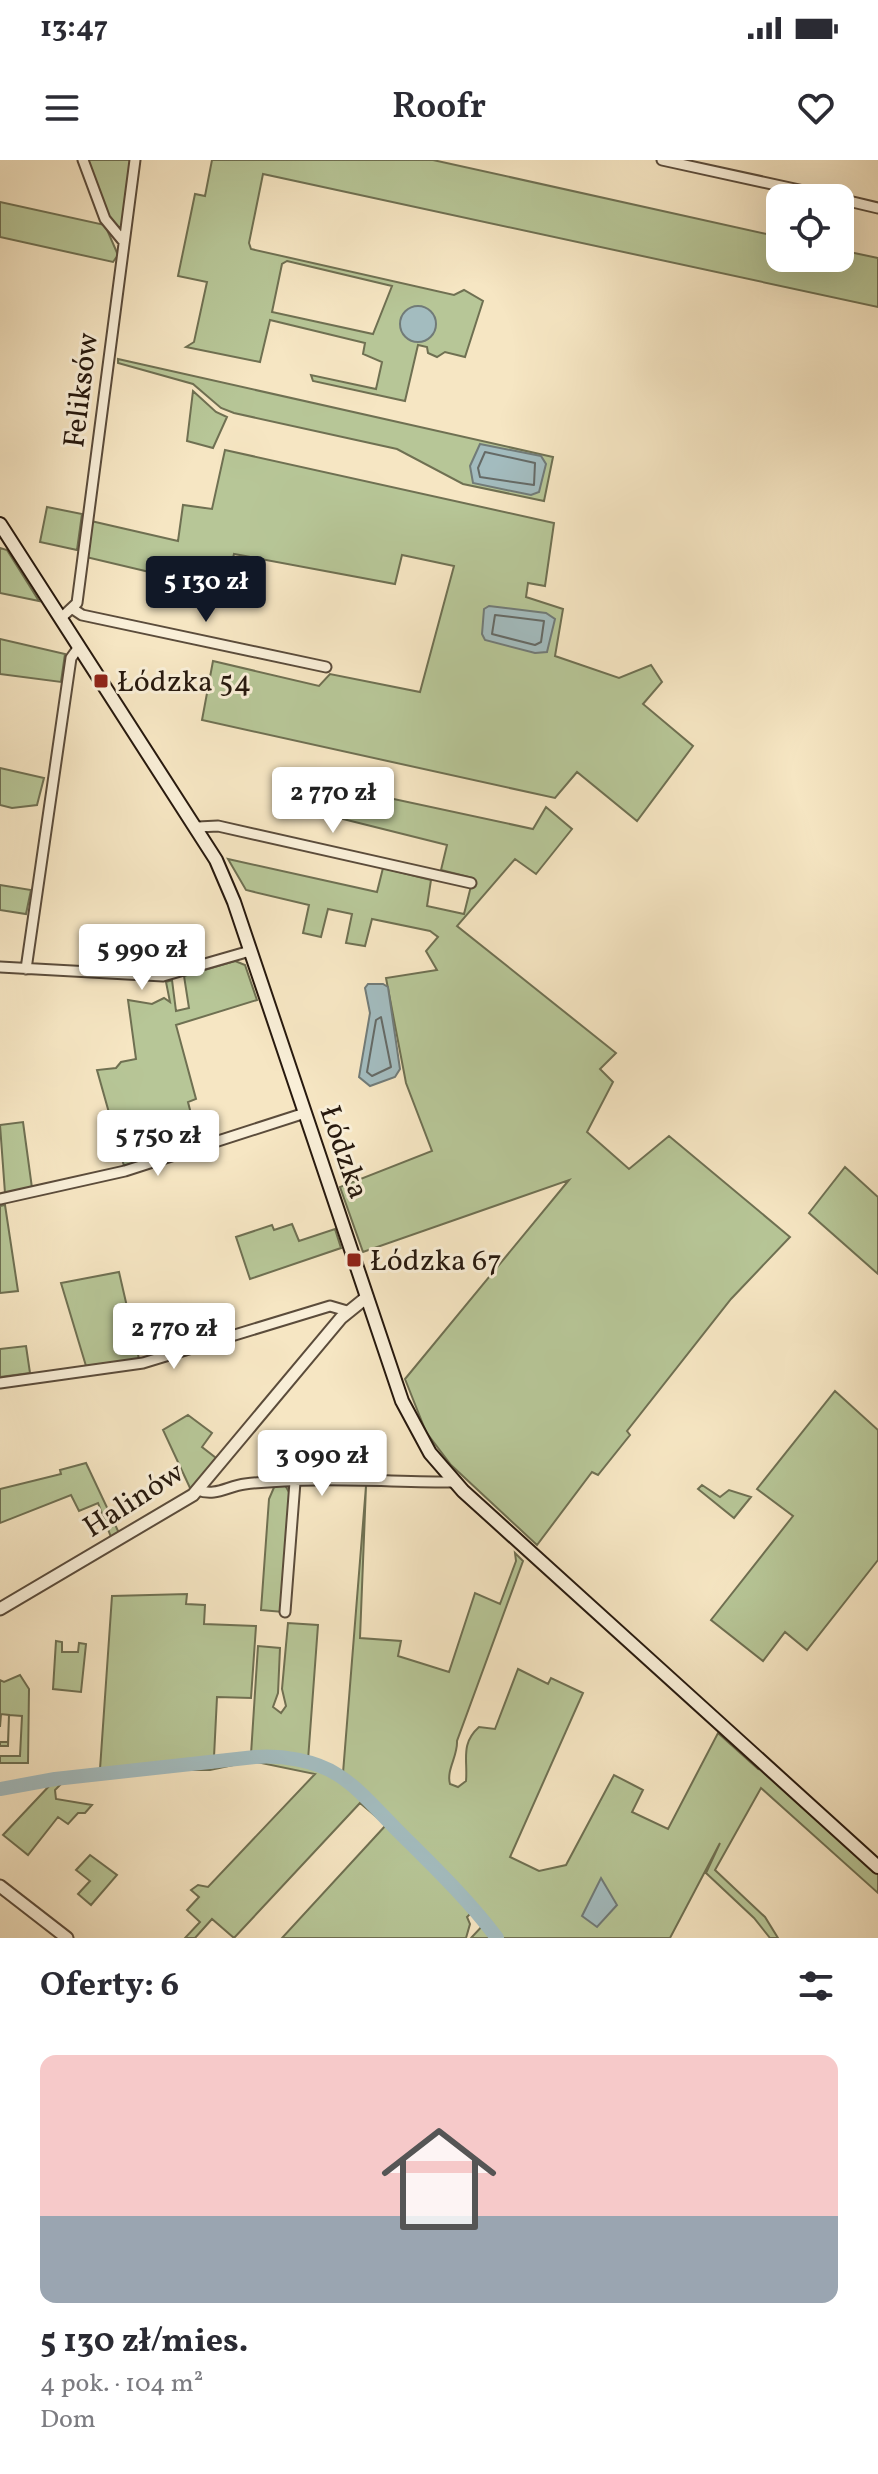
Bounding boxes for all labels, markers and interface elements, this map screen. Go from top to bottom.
text: 13:47 [40,7,108,49]
text: Roofr [392,83,486,133]
icon: menu [40,86,84,130]
icon: heart [794,86,838,130]
map controls [766,184,854,272]
button: locate [766,184,854,272]
street label: Feliksów [54,330,110,450]
pin: 5 130 zł [123,556,289,624]
text: 5 130 zł [164,564,248,600]
place label: Łódzka 54 [117,662,251,704]
marker: Łódzka 54 [92,672,110,690]
pin: 2 770 zł [250,767,416,835]
text: 2 770 zł [290,775,376,811]
pin: 5 990 zł [59,924,225,992]
text: 5 990 zł [97,932,187,968]
street label: Łódzka [308,1100,379,1205]
pin: 5 750 zł [75,1110,241,1178]
text: 5 750 zł [115,1118,201,1154]
place label: Łódzka 67 [370,1241,502,1283]
marker: Łódzka 67 [345,1251,363,1269]
pin: 2 770 zł [91,1303,257,1371]
text: 2 770 zł [131,1311,217,1347]
pin: 3 090 zł [239,1430,405,1498]
text: 3 090 zł [276,1438,368,1474]
street label: Halinów [76,1452,193,1549]
text: Oferty: 6 [40,1963,179,2010]
icon: filters [794,1964,838,2008]
icon: home [367,2107,511,2251]
text: 5 130 zł/mies. [40,2319,248,2366]
text: 4 pok. · 104 m² [40,2366,203,2402]
text: Dom [40,2402,96,2438]

